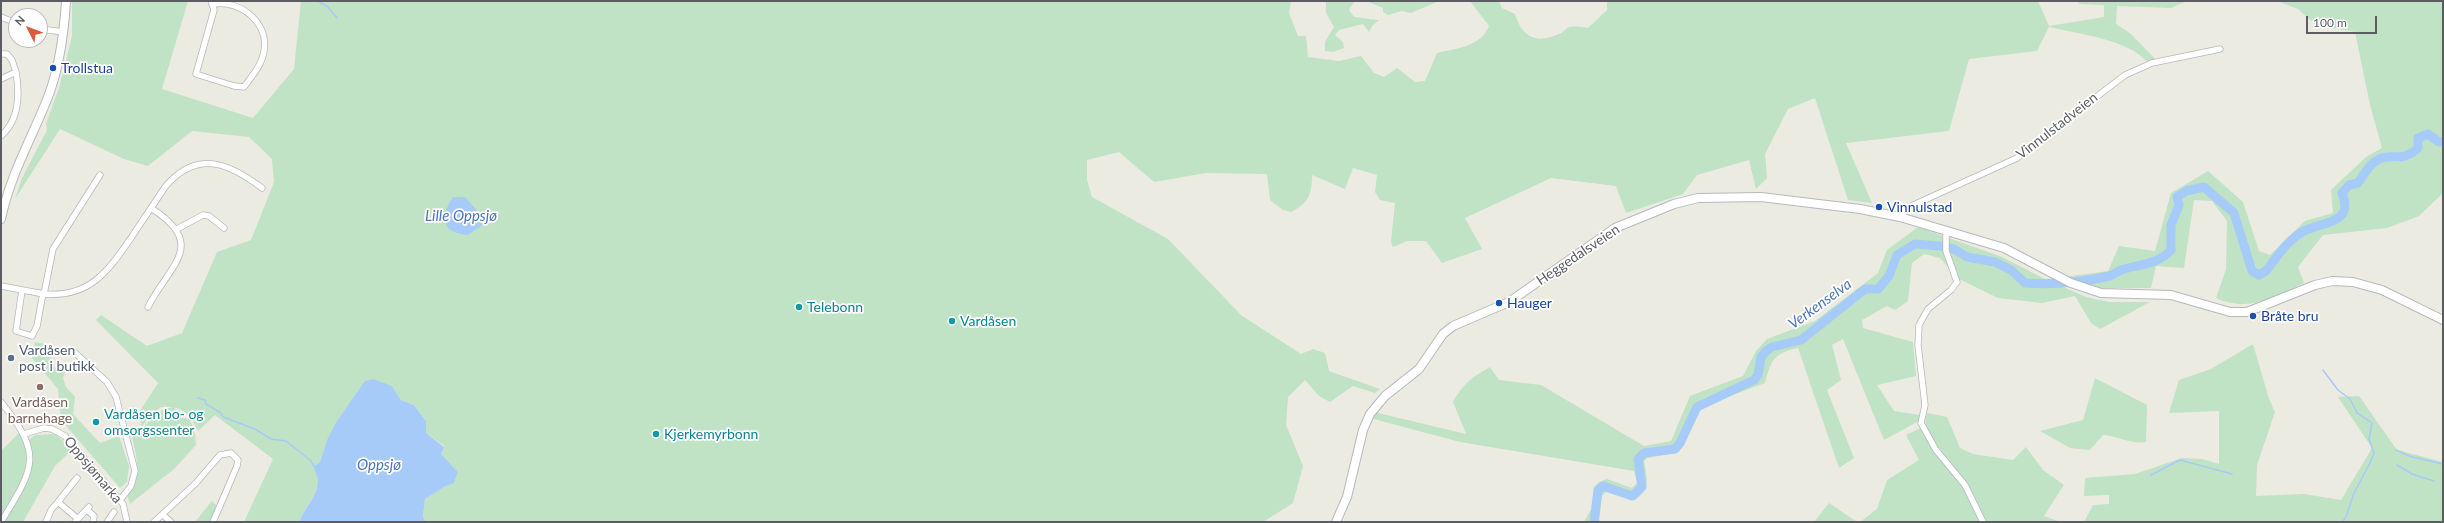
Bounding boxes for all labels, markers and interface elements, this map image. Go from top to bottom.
north arrow [8,8,48,48]
scale bar [2308,8,2379,34]
text: N [12,13,27,28]
text: 100 m [2313,15,2347,30]
place label: Trollstua [61,60,113,76]
marker: Trollstua [48,63,58,73]
street label: Vinnulstadveien [2013,89,2101,163]
place label: Vinnulstad [1887,199,1952,215]
marker: Vinnulstad [1874,202,1884,212]
water label: Lille Oppsjø [425,207,497,225]
street label: Heggedalsveien [1533,221,1623,289]
water label: Verkenselva [1785,275,1855,333]
place label: Hauger [1507,295,1552,311]
marker: Hauger [1494,298,1504,308]
place label: Telebonn [807,299,863,315]
marker: Telebonn [794,302,804,312]
place label: Bråte bru [2261,308,2318,324]
marker: Bråte bru [2248,311,2258,321]
place label: Vardåsen [960,313,1016,329]
marker: Vardåsen [947,316,957,326]
place label: Vardåsen post i butikk [19,342,95,374]
marker: Vardåsen post i butikk [6,353,16,363]
marker: Vardåsen barnehage [35,382,45,392]
place label: Vardåsen barnehage [8,394,72,426]
place label: Vardåsen bo- og omsorgssenter [104,406,204,438]
marker: Vardåsen bo- og omsorgssenter [91,417,101,427]
place label: Kjerkemyrbonn [664,426,758,442]
marker: Kjerkemyrbonn [651,429,661,439]
street label: Oppsjømarka [60,433,126,507]
water label: Oppsjø [357,456,401,474]

